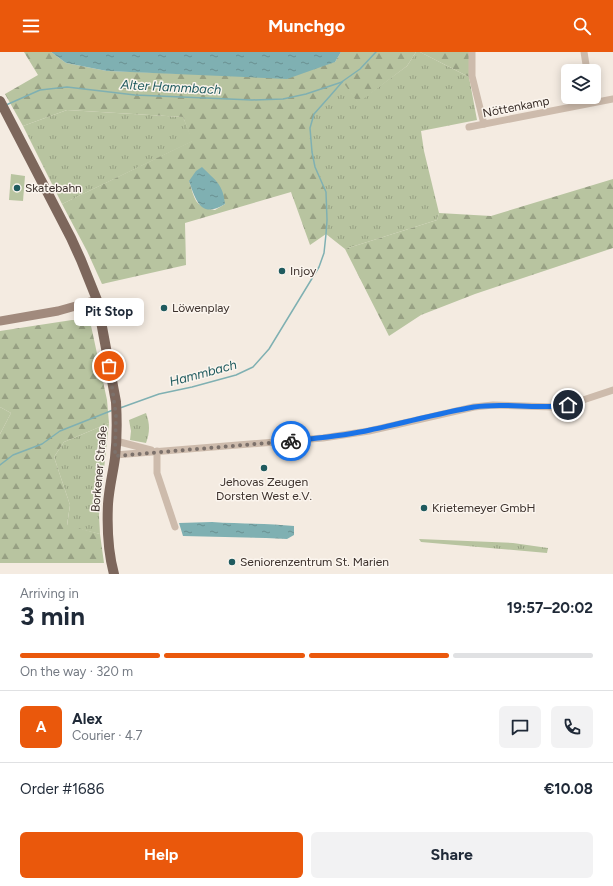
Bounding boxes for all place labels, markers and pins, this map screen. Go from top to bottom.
place label: Skatebahn [25,181,82,195]
marker: Skatebahn [12,183,22,193]
place label: Injoy [290,264,317,278]
marker: Injoy [277,266,287,276]
callout: Pit Stop [74,298,144,326]
place label: Löwenplay [172,301,230,315]
marker: Löwenplay [159,303,169,313]
pin [92,349,126,383]
pin [551,388,585,422]
marker: Jehovas Zeugen Dorsten West e.V. [259,463,269,473]
place label: Jehovas Zeugen Dorsten West e.V. [216,475,312,503]
place label: Krietemeyer GmbH [432,501,535,515]
marker: Krietemeyer GmbH [419,503,429,513]
place label: Seniorenzentrum St. Marien [240,555,389,569]
marker: Seniorenzentrum St. Marien [227,557,237,567]

